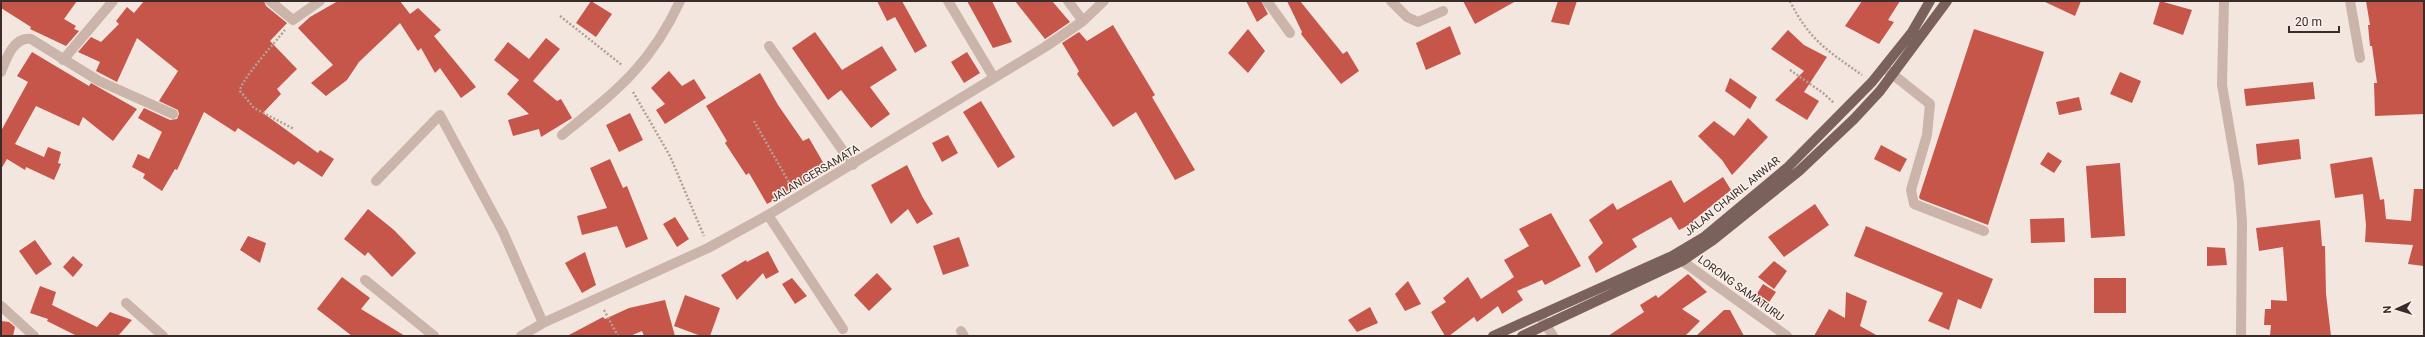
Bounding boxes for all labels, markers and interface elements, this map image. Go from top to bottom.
scale bar [2289,8,2339,34]
text: 20 m [2295,15,2322,29]
street label: JALAN GERSAMATA [769,142,862,205]
street label: JALAN CHAIRIL ANWAR [1682,154,1783,239]
street label: LORONG SAMATURU [1695,253,1786,324]
north arrow [2377,289,2417,329]
text: N [2381,305,2394,314]

